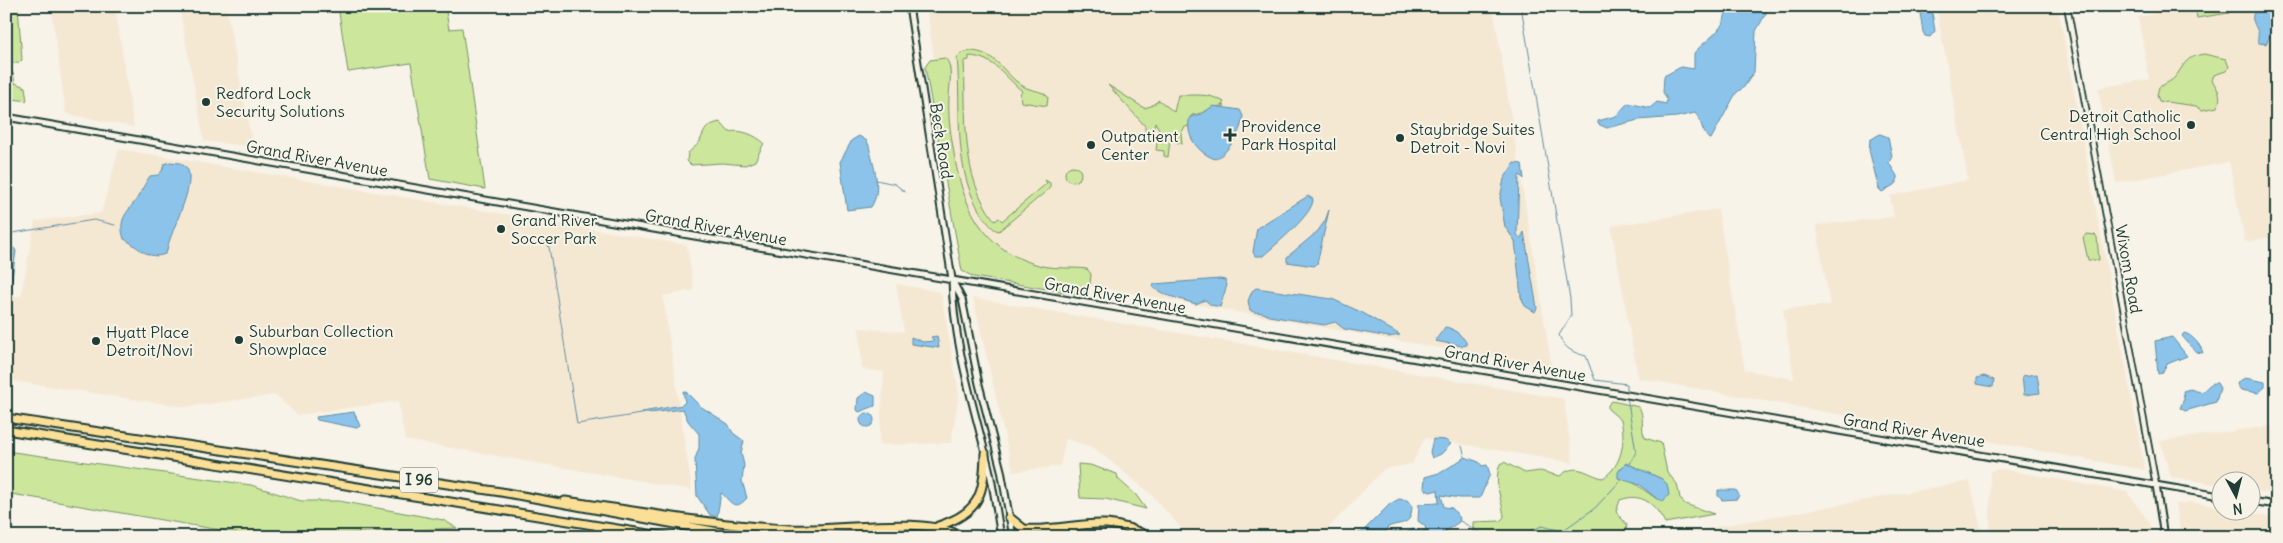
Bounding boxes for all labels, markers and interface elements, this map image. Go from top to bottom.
place label: Redford Lock Security Solutions [216,83,345,121]
marker: Redford Lock Security Solutions [200,96,212,108]
street label: Beck Road [926,102,958,180]
place label: Detroit Catholic Central High School [2040,106,2181,144]
place label: Providence Park Hospital [1241,116,1336,154]
place label: Staybridge Suites Detroit - Novi [1410,119,1535,157]
marker: Detroit Catholic Central High School [2185,119,2197,131]
place label: Outpatient Center [1101,126,1179,164]
marker: Providence Park Hospital [1223,128,1237,142]
marker: Staybridge Suites Detroit - Novi [1394,132,1406,144]
street label: Grand River Avenue [245,136,389,180]
marker: Outpatient Center [1085,139,1097,151]
street label: Grand River Avenue [644,205,788,249]
place label: Grand River Soccer Park [511,210,598,248]
marker: Grand River Soccer Park [495,223,507,235]
street label: Wixom Road [2111,223,2147,315]
street label: Grand River Avenue [1043,273,1187,317]
place label: Suburban Collection Showplace [249,321,394,359]
place label: Hyatt Place Detroit/Novi [106,322,193,360]
marker: Suburban Collection Showplace [233,334,245,346]
marker: Hyatt Place Detroit/Novi [90,335,102,347]
street label: Grand River Avenue [1443,341,1587,385]
street label: Grand River Avenue [1841,409,1987,451]
road number: I 96 [400,468,438,492]
north arrow [2210,470,2260,520]
text: N [2232,499,2243,518]

